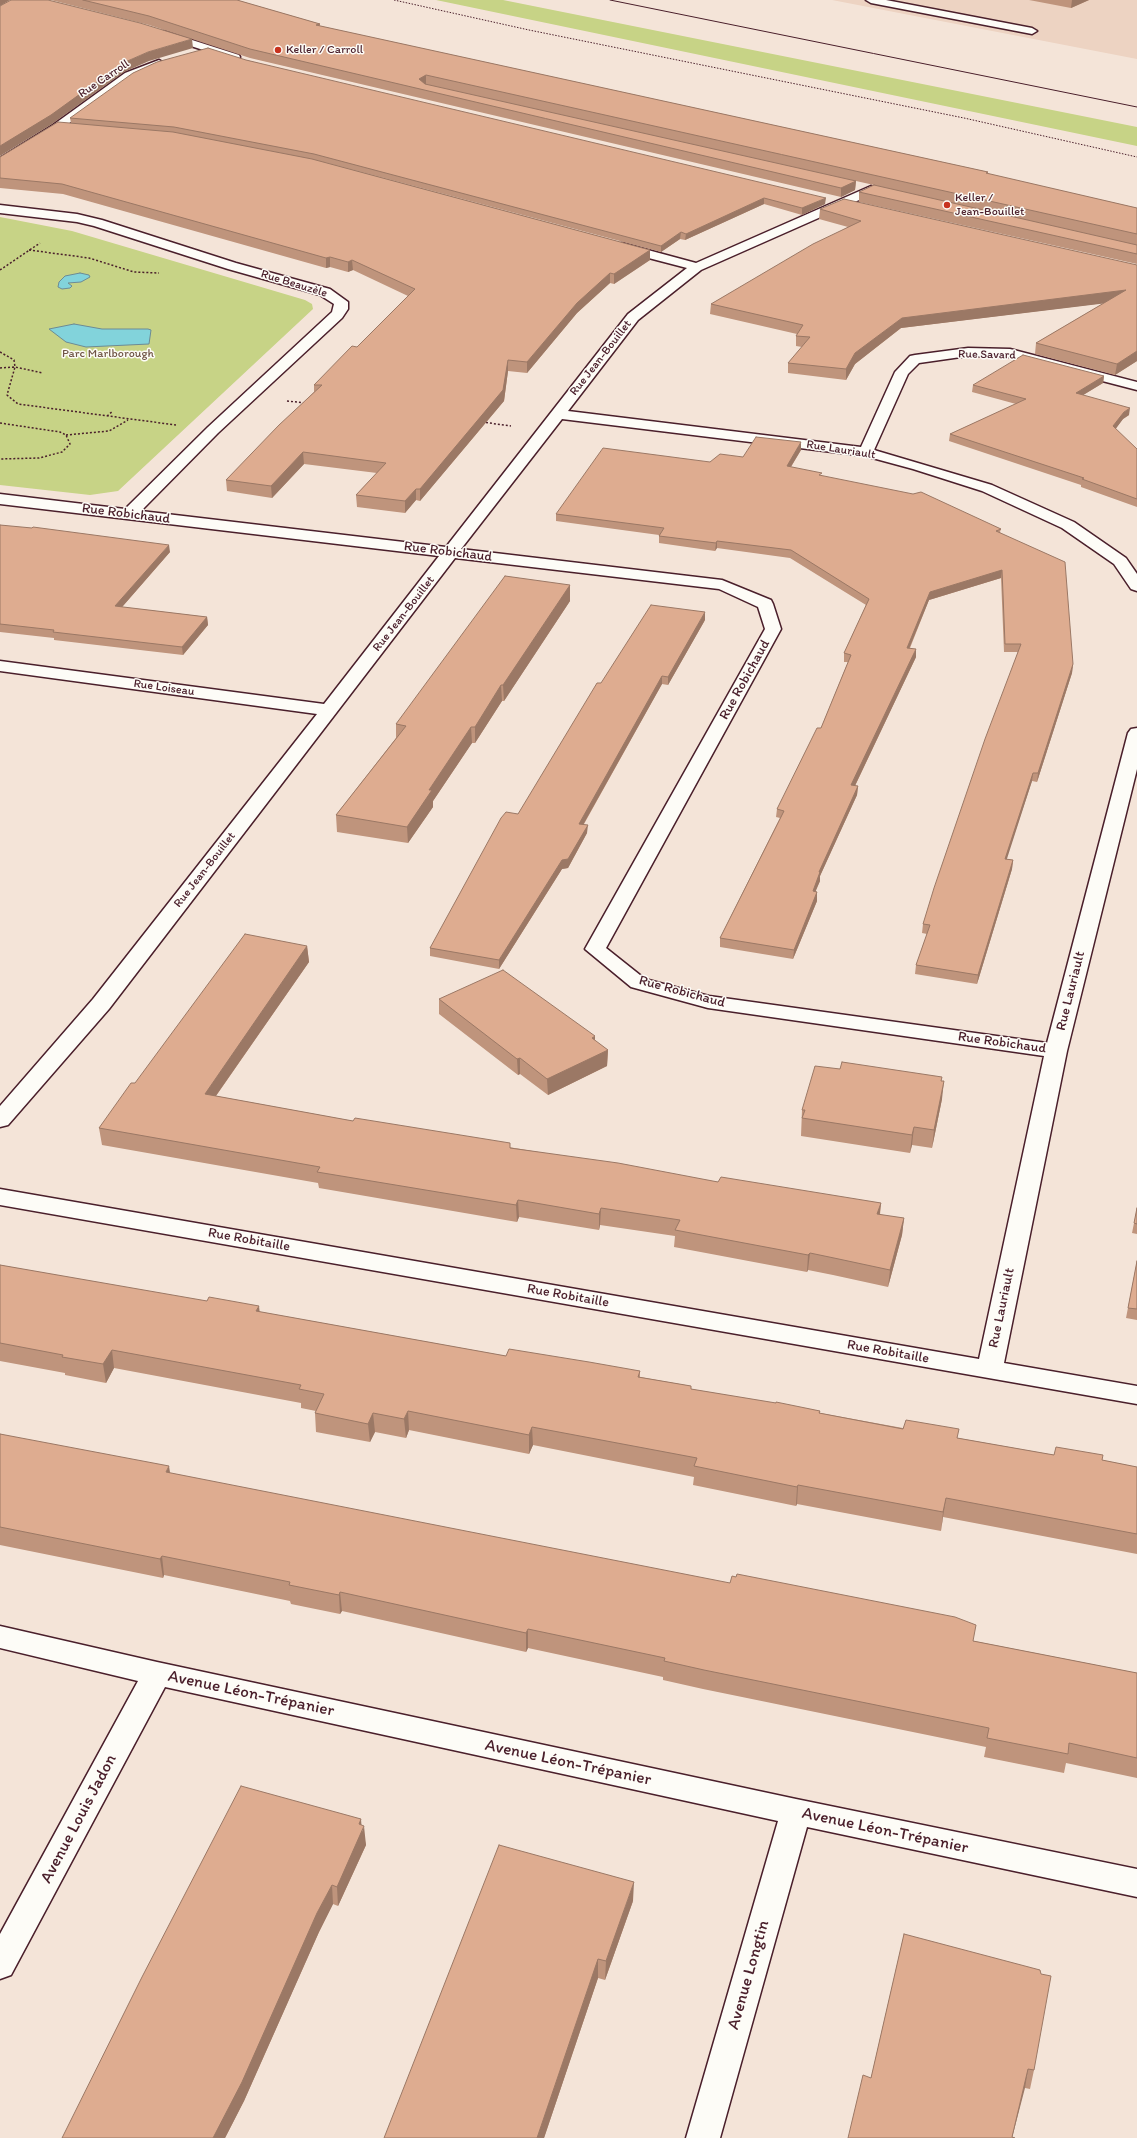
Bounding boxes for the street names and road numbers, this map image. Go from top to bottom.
street label: Rue Carroll [76,57,132,101]
street label: Rue Beauzèle [259,267,329,301]
street label: Rue Jean-Bouillet [567,317,635,399]
street label: Rue Savard [958,347,1016,363]
street label: Rue Lauriault [805,437,877,463]
street label: Rue Robichaud [81,500,171,528]
street label: Rue Robichaud [403,538,493,566]
street label: Rue Jean-Bouillet [370,573,438,655]
street label: Rue Robichaud [716,637,774,723]
street label: Rue Loiseau [133,677,195,699]
street label: Rue Jean-Bouillet [171,829,239,911]
street label: Rue Lauriault [1053,950,1089,1032]
street label: Rue Robichaud [637,972,727,1012]
street label: Rue Robichaud [957,1028,1047,1058]
street label: Rue Robitaille [207,1225,291,1255]
street label: Rue Lauriault [985,1266,1019,1350]
street label: Rue Robitaille [526,1281,610,1311]
street label: Rue Robitaille [846,1337,930,1367]
street label: Avenue Léon-Trépanier [166,1666,336,1722]
street label: Avenue Léon-Trépanier [483,1735,653,1791]
street label: Avenue Louis Jadon [36,1751,122,1887]
street label: Avenue Léon-Trépanier [800,1803,970,1859]
street label: Avenue Longtin [724,1918,774,2032]

